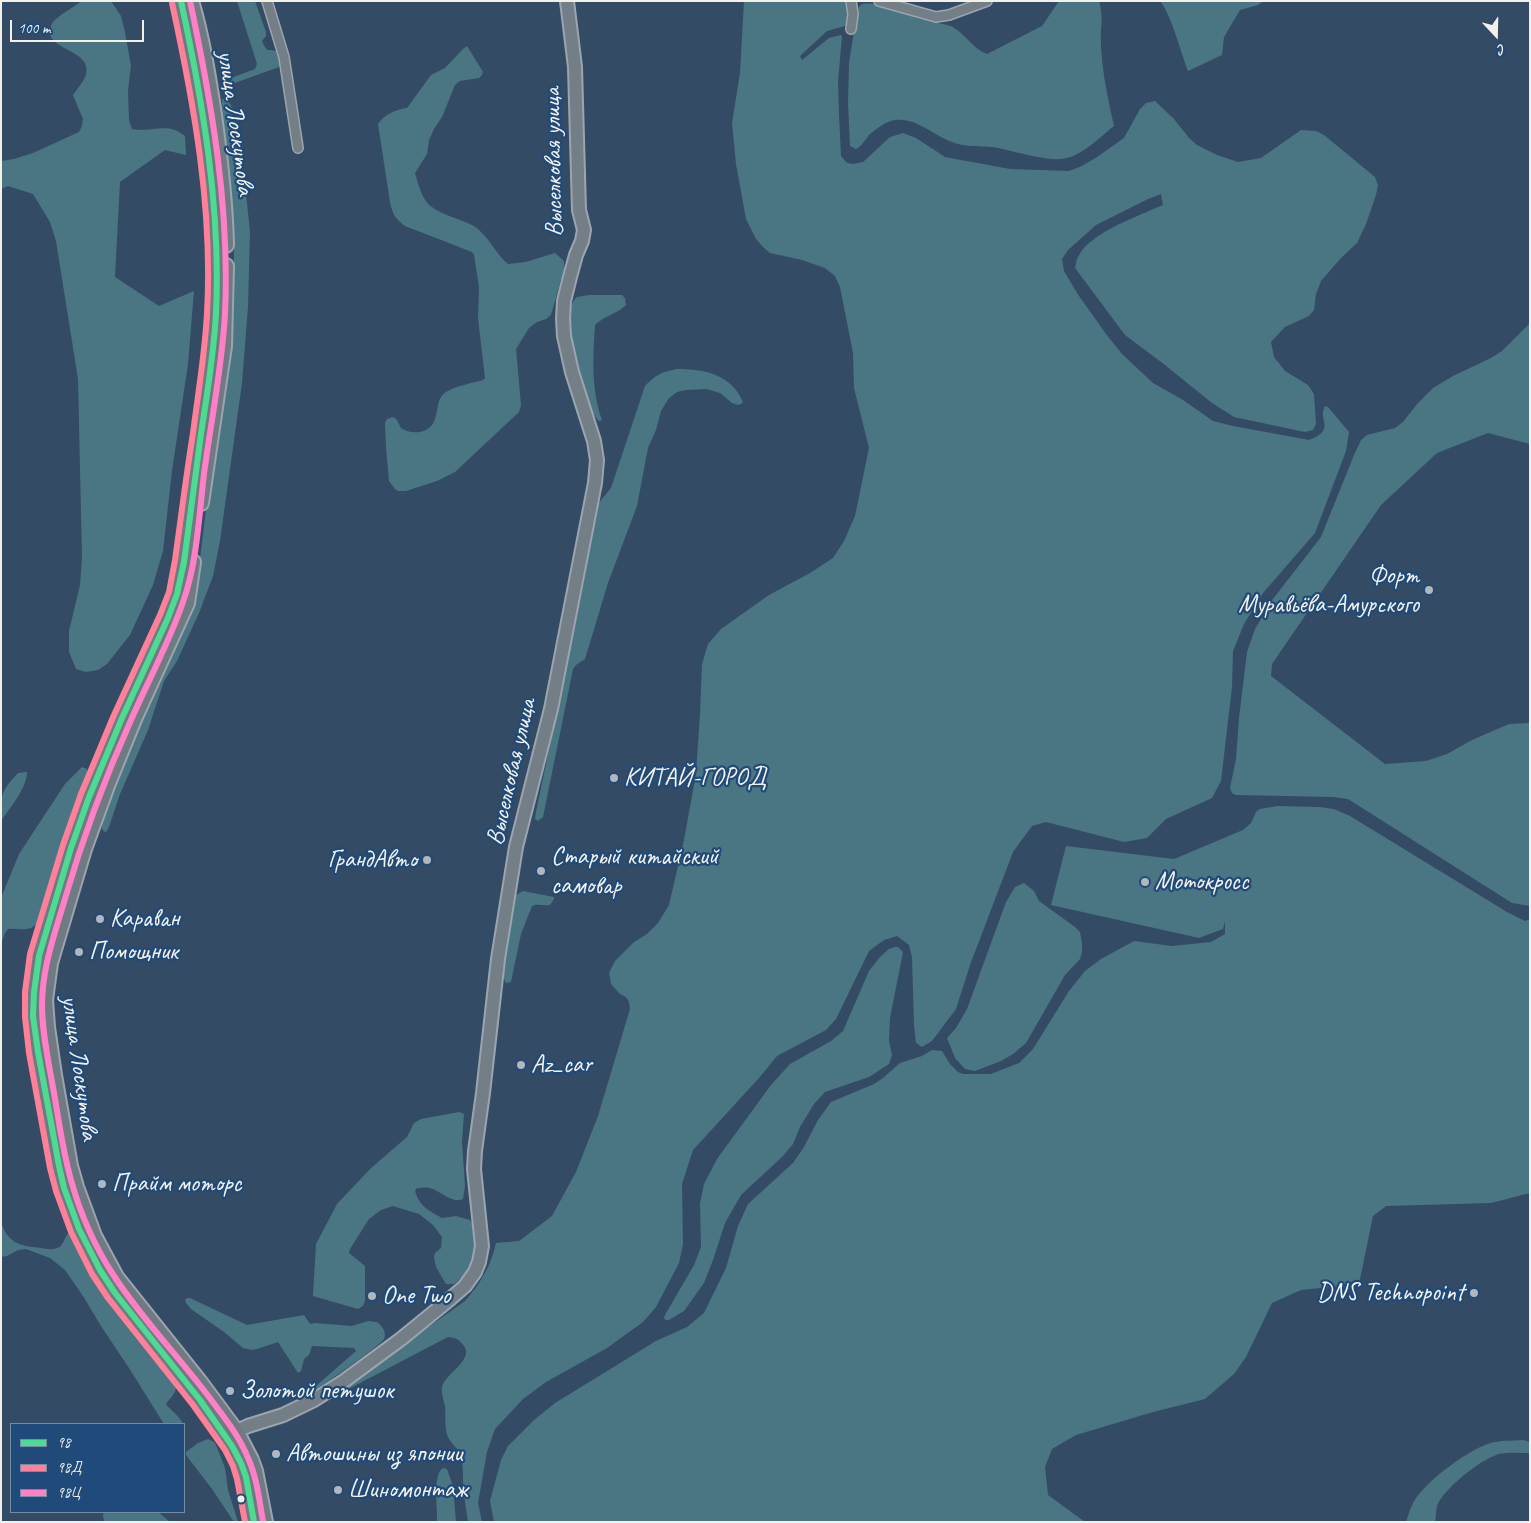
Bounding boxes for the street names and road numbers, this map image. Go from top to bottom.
street label: улица Лоскутова [210,49,260,197]
street label: Выселковая улица [538,87,570,237]
street label: Выселковая улица [481,696,543,848]
street label: улица Лоскутова [54,994,104,1142]

